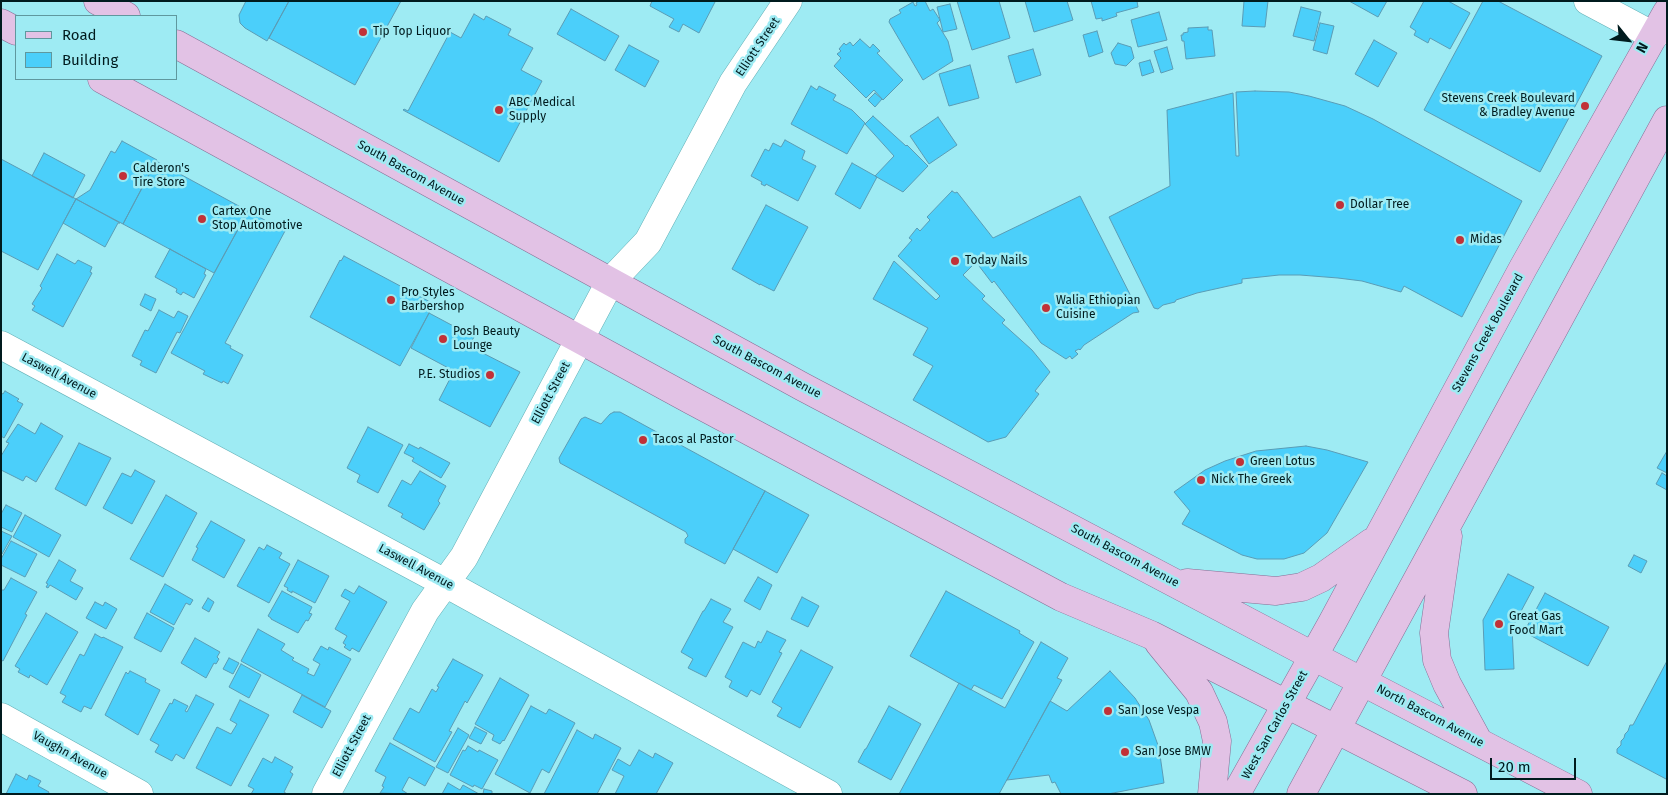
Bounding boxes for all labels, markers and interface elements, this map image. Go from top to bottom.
legend [15,15,178,80]
street label: Elliott Street [733,15,783,79]
north arrow [1603,15,1653,65]
place label: Tip Top Liquor [373,25,451,39]
text: Road [62,26,97,44]
marker: Tip Top Liquor [357,26,369,38]
text: N [1632,39,1651,56]
text: Building [62,51,118,69]
place label: Stevens Creek Boulevard & Bradley Avenue [1441,92,1575,120]
place label: ABC Medical Supply [509,96,575,124]
marker: Stevens Creek Boulevard & Bradley Avenue [1579,100,1591,112]
marker: ABC Medical Supply [493,104,505,116]
street label: South Bascom Avenue [355,138,467,208]
place label: Calderon's Tire Store [133,162,189,190]
marker: Calderon's Tire Store [117,170,129,182]
place label: Dollar Tree [1350,198,1409,212]
marker: Dollar Tree [1334,199,1346,211]
place label: Cartex One Stop Automotive [212,205,302,233]
marker: Cartex One Stop Automotive [196,213,208,225]
place label: Midas [1470,233,1502,247]
marker: Midas [1454,234,1466,246]
place label: Today Nails [965,254,1027,268]
marker: Today Nails [949,255,961,267]
street label: Stevens Creek Boulevard [1449,271,1527,395]
place label: Pro Styles Barbershop [401,286,464,314]
marker: Pro Styles Barbershop [385,294,397,306]
place label: Walia Ethiopian Cuisine [1056,294,1141,322]
marker: Walia Ethiopian Cuisine [1040,302,1052,314]
place label: Posh Beauty Lounge [453,325,520,353]
street label: South Bascom Avenue [711,332,823,402]
marker: Posh Beauty Lounge [437,333,449,345]
street label: Laswell Avenue [19,350,99,402]
street label: Elliott Street [529,360,573,426]
place label: P.E. Studios [418,368,480,382]
marker: P.E. Studios [484,369,496,381]
place label: Tacos al Pastor [653,433,734,447]
marker: Tacos al Pastor [637,434,649,446]
place label: Green Lotus [1250,455,1315,469]
marker: Green Lotus [1234,456,1246,468]
place label: Nick The Greek [1211,473,1292,487]
marker: Nick The Greek [1195,474,1207,486]
street label: South Bascom Avenue [1069,521,1181,591]
street label: Laswell Avenue [376,541,456,593]
place label: Great Gas Food Mart [1509,610,1564,638]
marker: Great Gas Food Mart [1493,618,1505,630]
street label: West San Carlos Street [1239,668,1311,782]
street label: North Bascom Avenue [1374,682,1486,750]
place label: San Jose Vespa [1118,704,1199,718]
marker: San Jose Vespa [1102,705,1114,717]
street label: Elliott Street [330,713,374,779]
street label: Vaughn Avenue [30,729,110,781]
place label: San Jose BMW [1135,745,1211,759]
marker: San Jose BMW [1119,746,1131,758]
scale bar [1493,748,1579,780]
text: 20 m [1498,758,1531,776]

